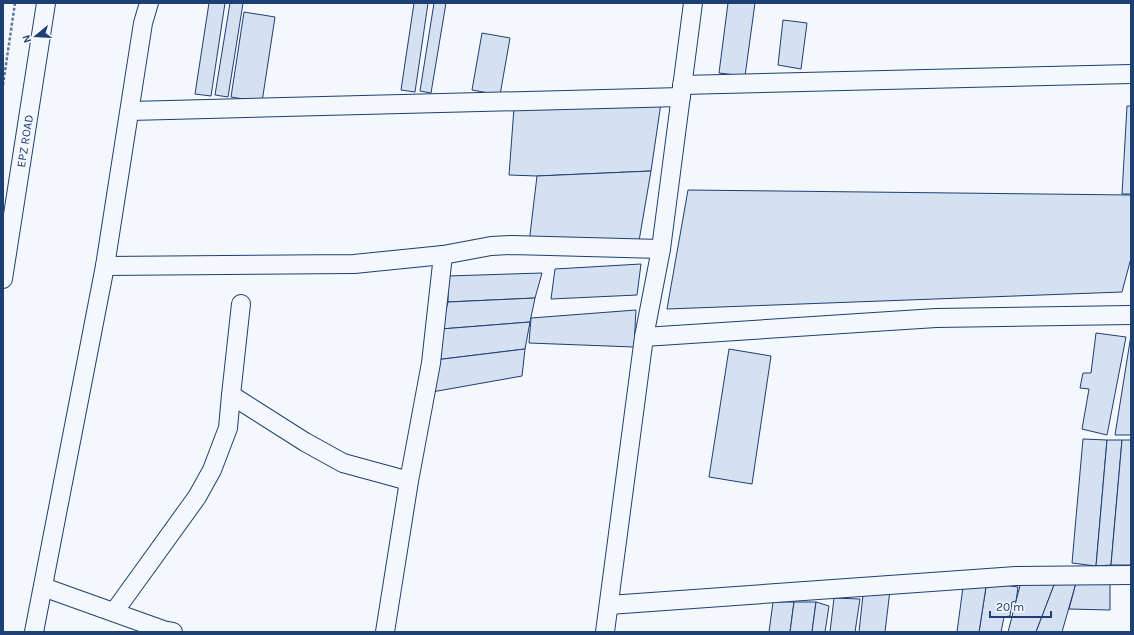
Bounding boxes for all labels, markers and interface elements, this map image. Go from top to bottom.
north arrow [16,16,56,56]
text: N [20,33,34,45]
street label: EPZ ROAD [14,114,36,168]
scale bar [990,593,1051,619]
text: 20 m [996,600,1024,614]

